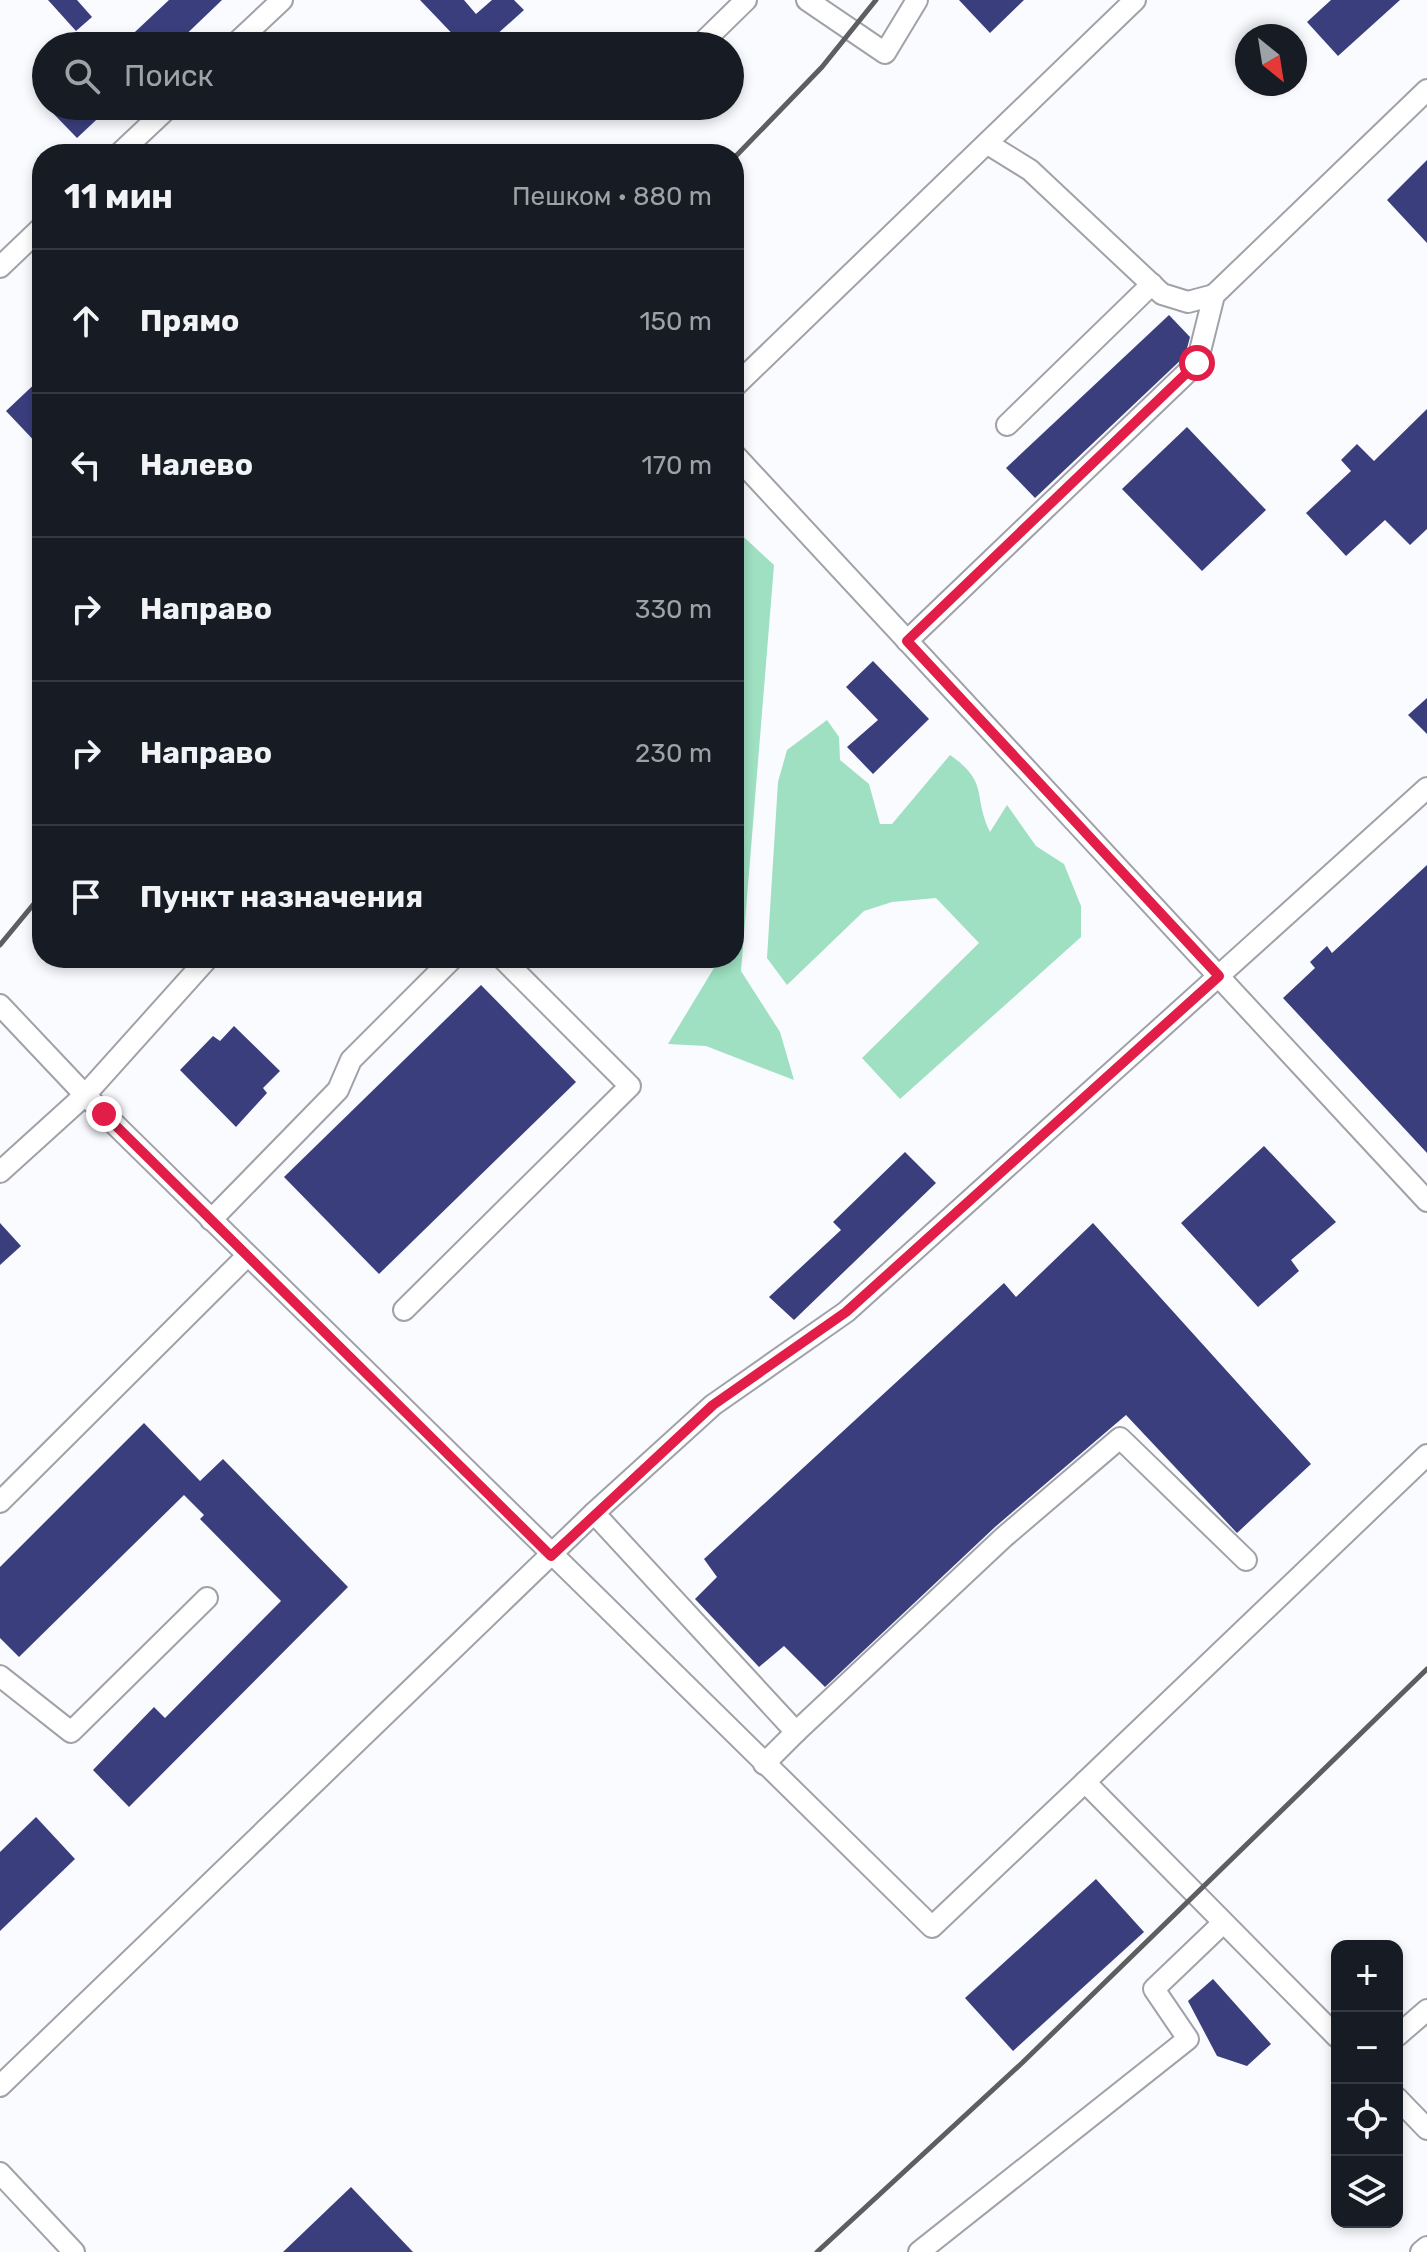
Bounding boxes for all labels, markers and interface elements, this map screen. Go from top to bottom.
north arrow [1235,24,1307,96]
search box [32,32,744,120]
icon: search [60,54,104,98]
text: Поиск [124,58,214,94]
text: 11 мин [64,176,173,217]
text: Пешком · 880 m [512,181,712,212]
icon: ahead [64,299,108,343]
text: Прямо [140,303,239,339]
text: 150 m [639,306,712,337]
route start [1179,345,1215,381]
icon: left [64,443,108,487]
text: Налево [140,447,253,483]
text: 170 m [642,450,712,481]
icon: right [64,587,108,631]
text: Направо [140,591,272,627]
text: 330 m [635,594,712,625]
icon: right [64,731,108,775]
text: Направо [140,735,272,771]
text: 230 m [635,738,712,769]
icon: arrive [64,875,108,919]
text: Пункт назначения [140,879,423,915]
route end [86,1096,122,1132]
map controls [1331,1940,1403,2228]
button: + [1331,1940,1403,2012]
button: − [1331,2012,1403,2084]
button: locate [1331,2084,1403,2156]
button: layers [1331,2156,1403,2228]

